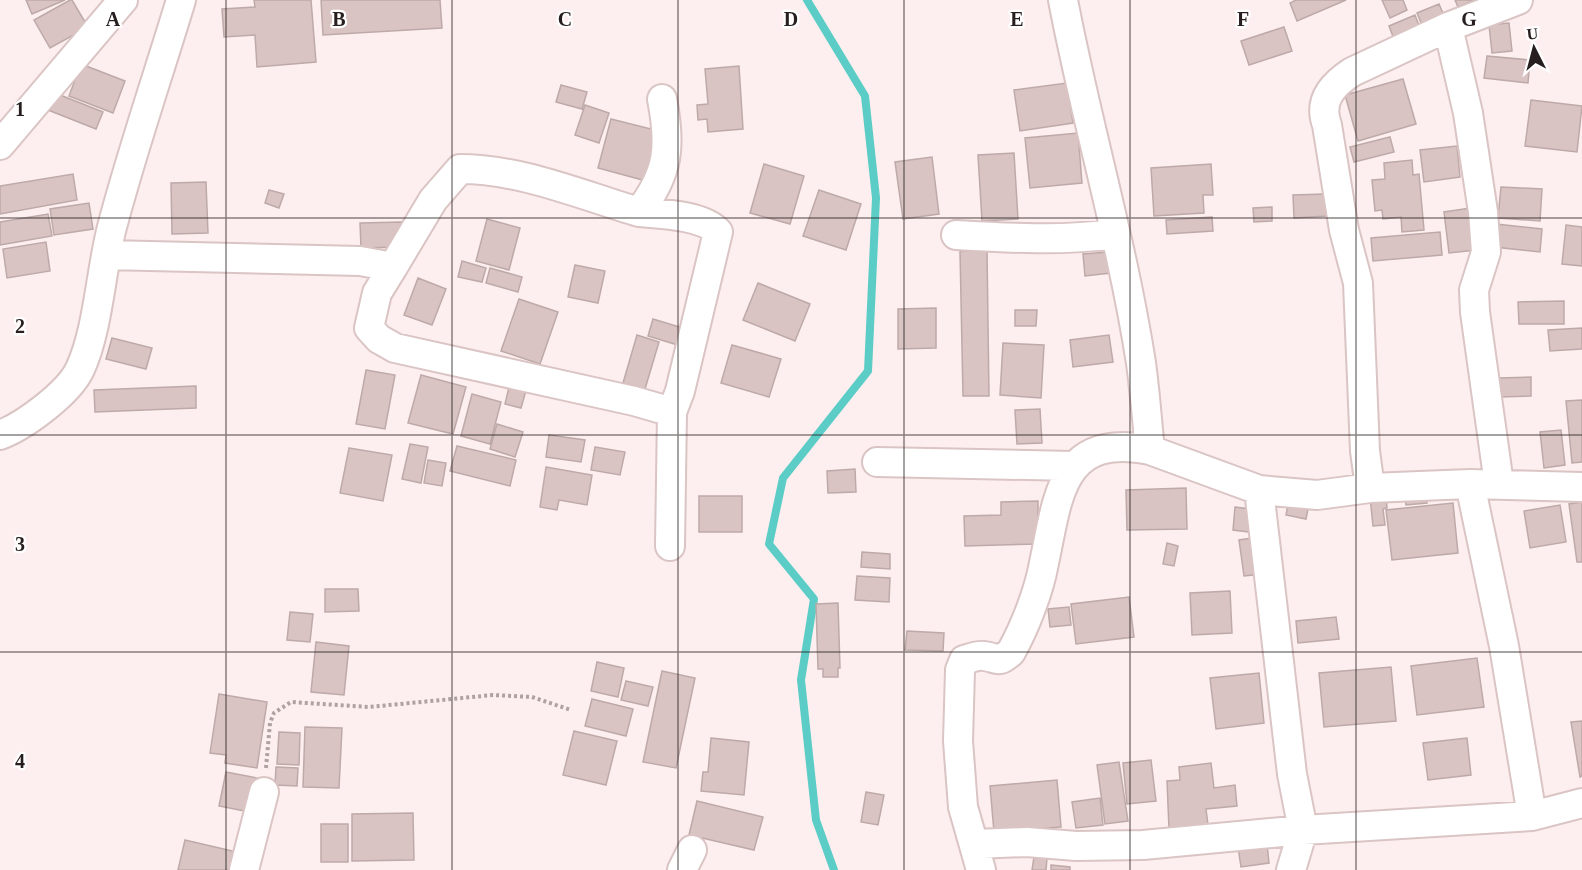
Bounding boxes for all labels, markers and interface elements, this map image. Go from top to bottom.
text: A [106,8,121,30]
text: B [332,8,346,30]
text: C [558,8,572,30]
text: D [784,8,798,30]
text: E [1010,8,1024,30]
text: F [1237,8,1249,30]
text: G [1461,8,1477,30]
north arrow [1504,18,1564,78]
text: U [1526,24,1540,43]
text: 1 [15,98,25,120]
text: 2 [15,315,25,337]
text: 3 [15,533,25,555]
text: 4 [15,750,25,772]

